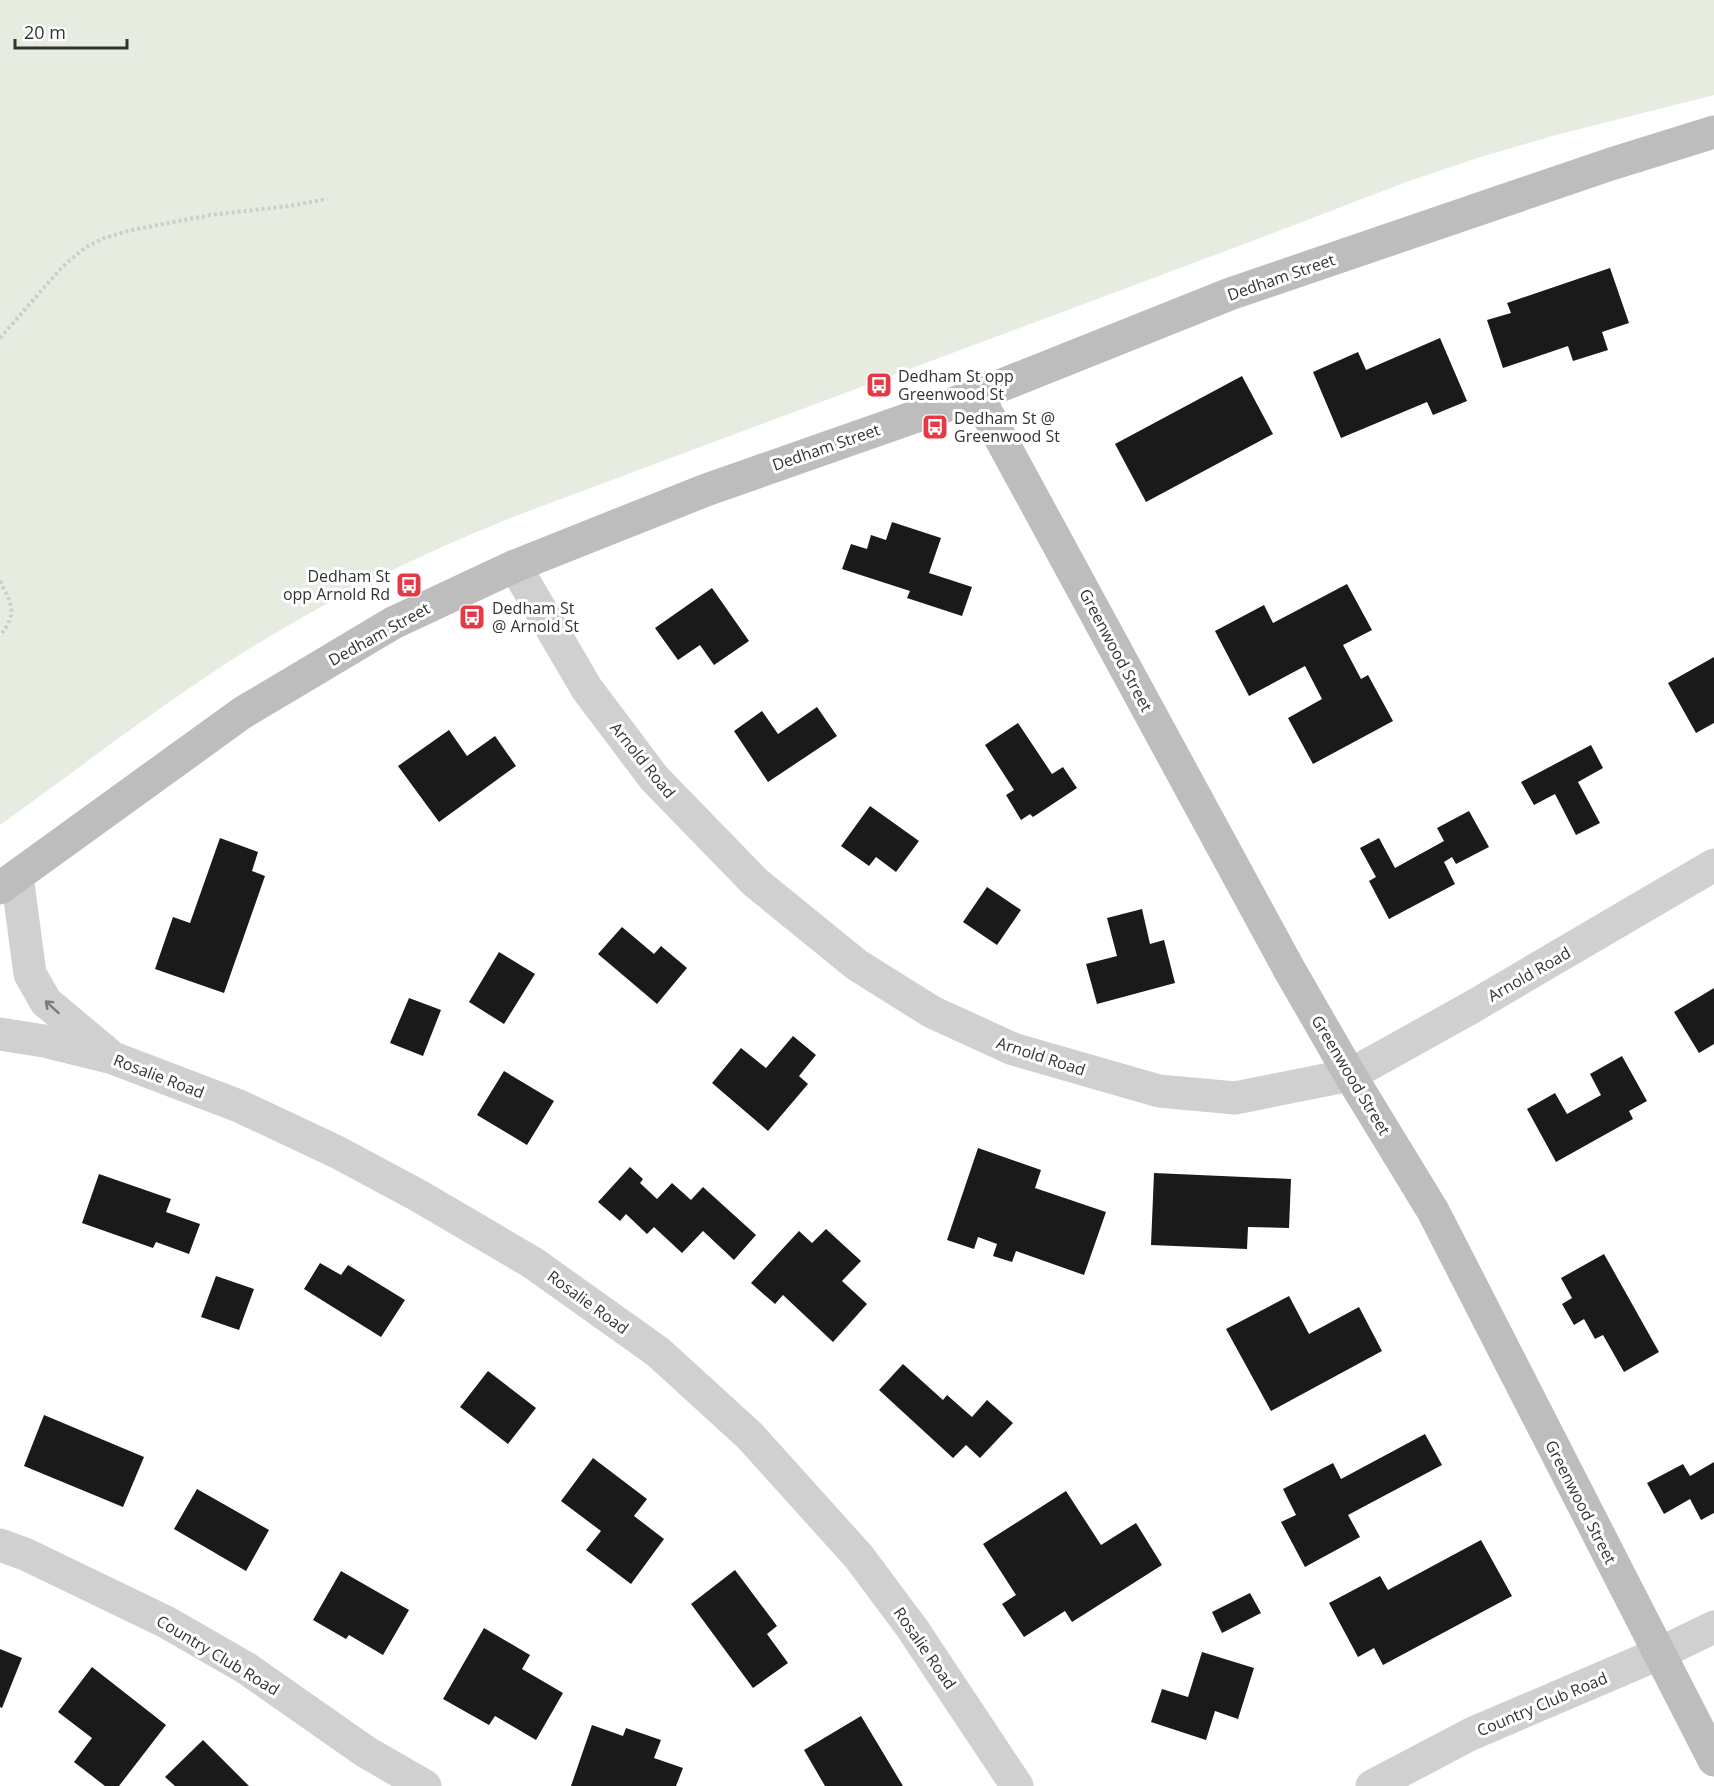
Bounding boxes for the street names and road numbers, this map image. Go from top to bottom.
street label: Dedham Street [1224,248,1338,306]
street label: Dedham Street [769,418,883,476]
street label: Greenwood Street [1074,585,1158,716]
street label: Dedham Street [324,597,434,671]
street label: Arnold Road [605,717,681,803]
street label: Arnold Road [1484,941,1574,1007]
street label: Greenwood Street [1306,1011,1396,1139]
street label: Arnold Road [994,1031,1088,1081]
street label: Rosalie Road [111,1049,207,1103]
street label: Rosalie Road [543,1265,633,1339]
street label: Greenwood Street [1540,1436,1622,1568]
street label: Rosalie Road [889,1603,961,1693]
street label: Country Club Road [152,1610,284,1700]
street label: Country Club Road [1473,1667,1611,1741]

